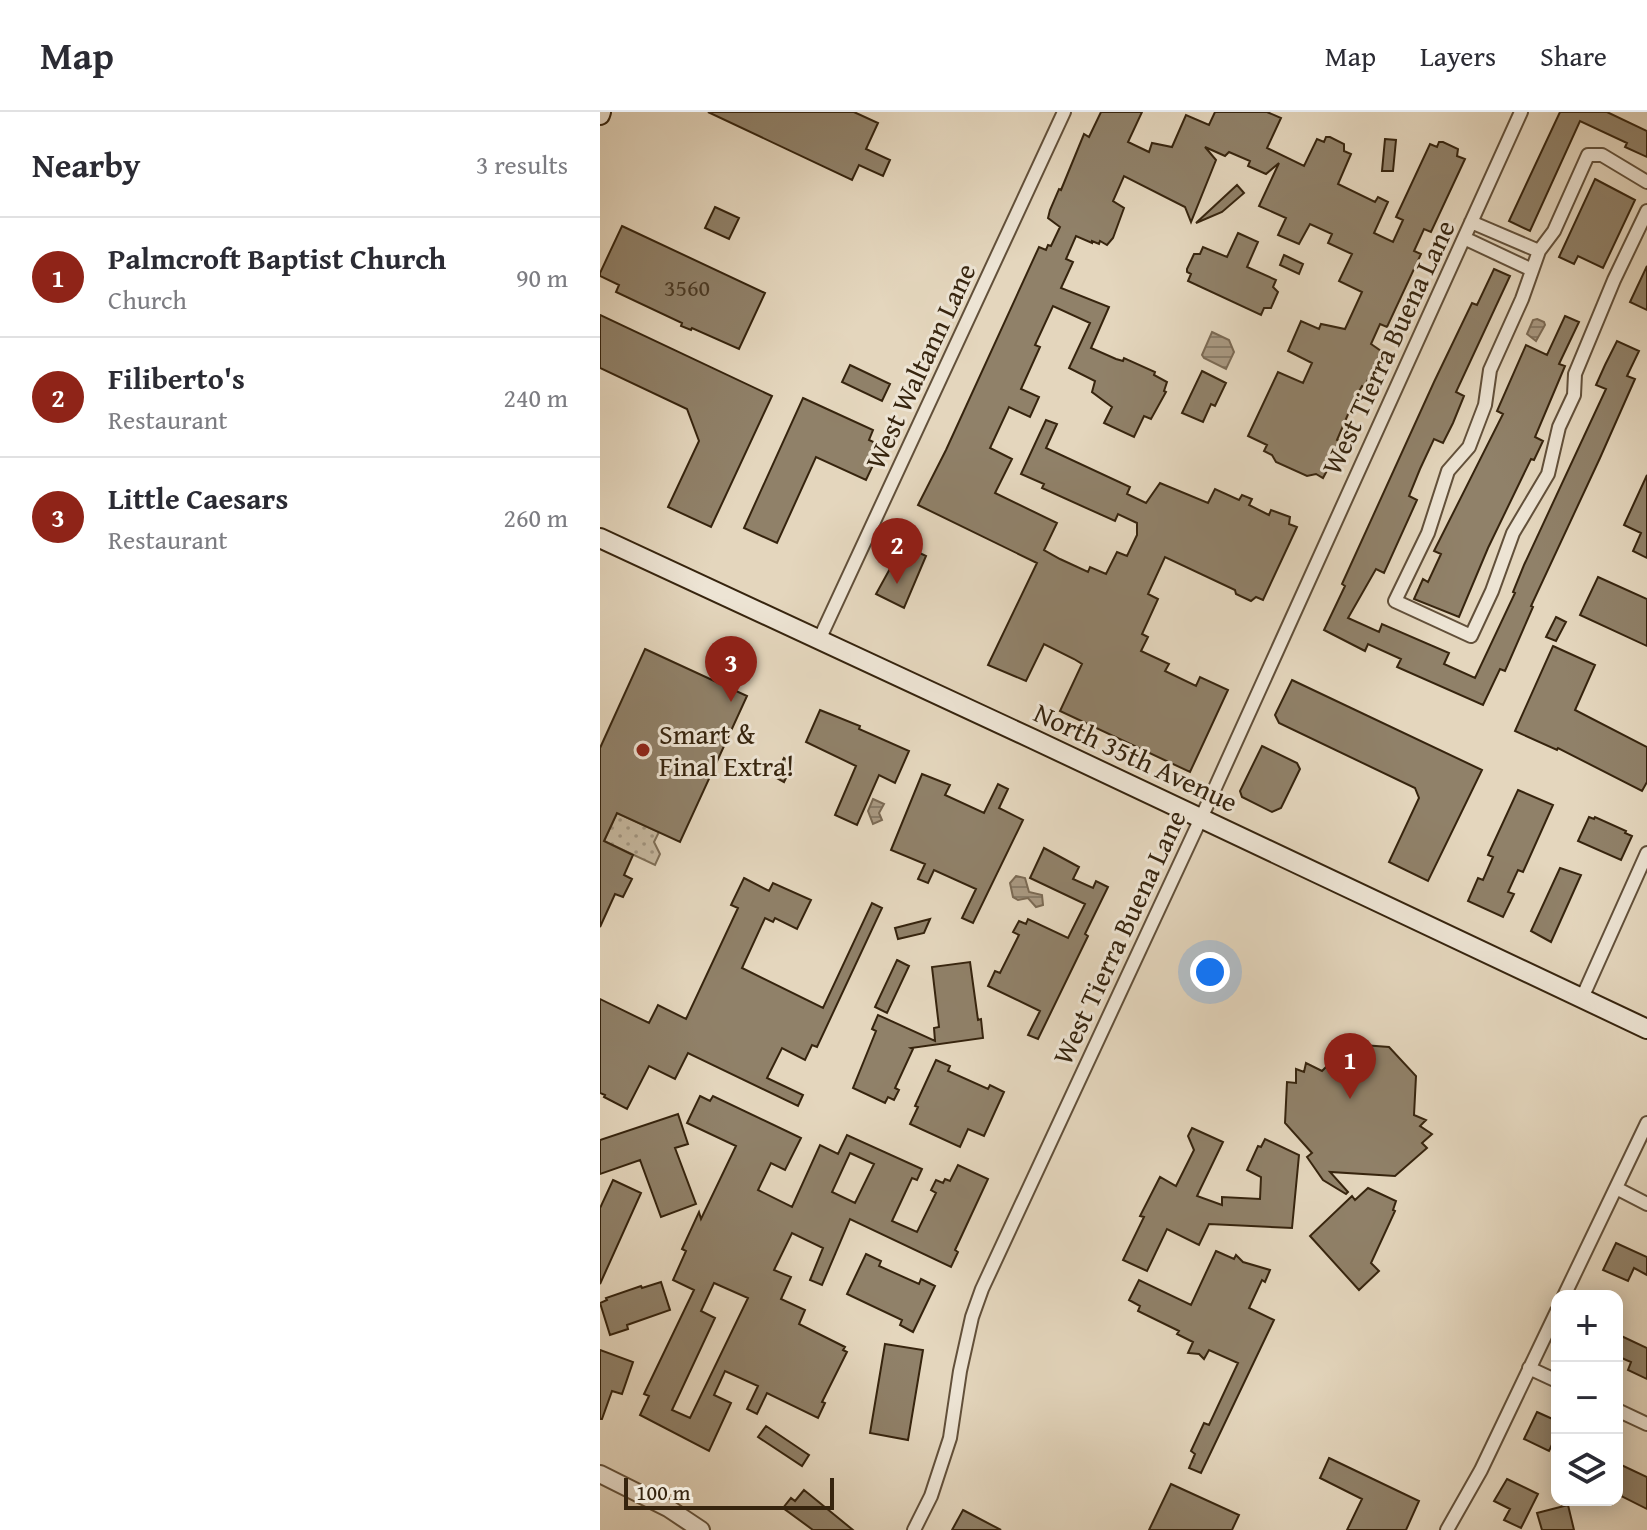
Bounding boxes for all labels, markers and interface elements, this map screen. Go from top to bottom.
text: Map [40,27,114,83]
text: Map [1325,35,1376,76]
text: Layers [1420,35,1496,76]
text: Share [1540,35,1607,76]
text: Nearby [32,140,141,189]
text: 3 results [476,145,568,184]
street label: West Tierra Buena Lane [1310,213,1465,481]
text: Palmcroft Baptist Church [108,236,446,280]
street label: West Waltann Lane [854,256,985,476]
text: 1 [51,258,65,297]
text: 90 m [516,258,568,297]
house number: 3560 [664,270,710,305]
text: Church [108,280,187,319]
text: Filiberto's [108,356,245,400]
text: 2 [51,378,65,417]
text: 240 m [503,378,568,417]
text: Restaurant [108,400,228,439]
text: Little Caesars [108,476,288,520]
text: 3 [51,498,65,537]
text: 260 m [503,498,568,537]
pin: 2 [871,518,923,584]
text: Restaurant [108,520,228,559]
pin: 3 [705,636,757,702]
street label: North 35th Avenue [1028,691,1245,822]
place label: Smart & Final Extra! [659,713,794,786]
marker: Smart & Final Extra! [634,741,652,759]
street label: West Tierra Buena Lane [1041,803,1196,1071]
your location [1190,952,1230,992]
pin: 1 [1324,1033,1376,1099]
map controls [1551,1290,1623,1506]
button: + [1551,1290,1623,1362]
button: − [1551,1362,1623,1434]
button: layers [1551,1434,1623,1506]
scale bar [624,1474,834,1510]
text: 100 m [636,1476,691,1508]

